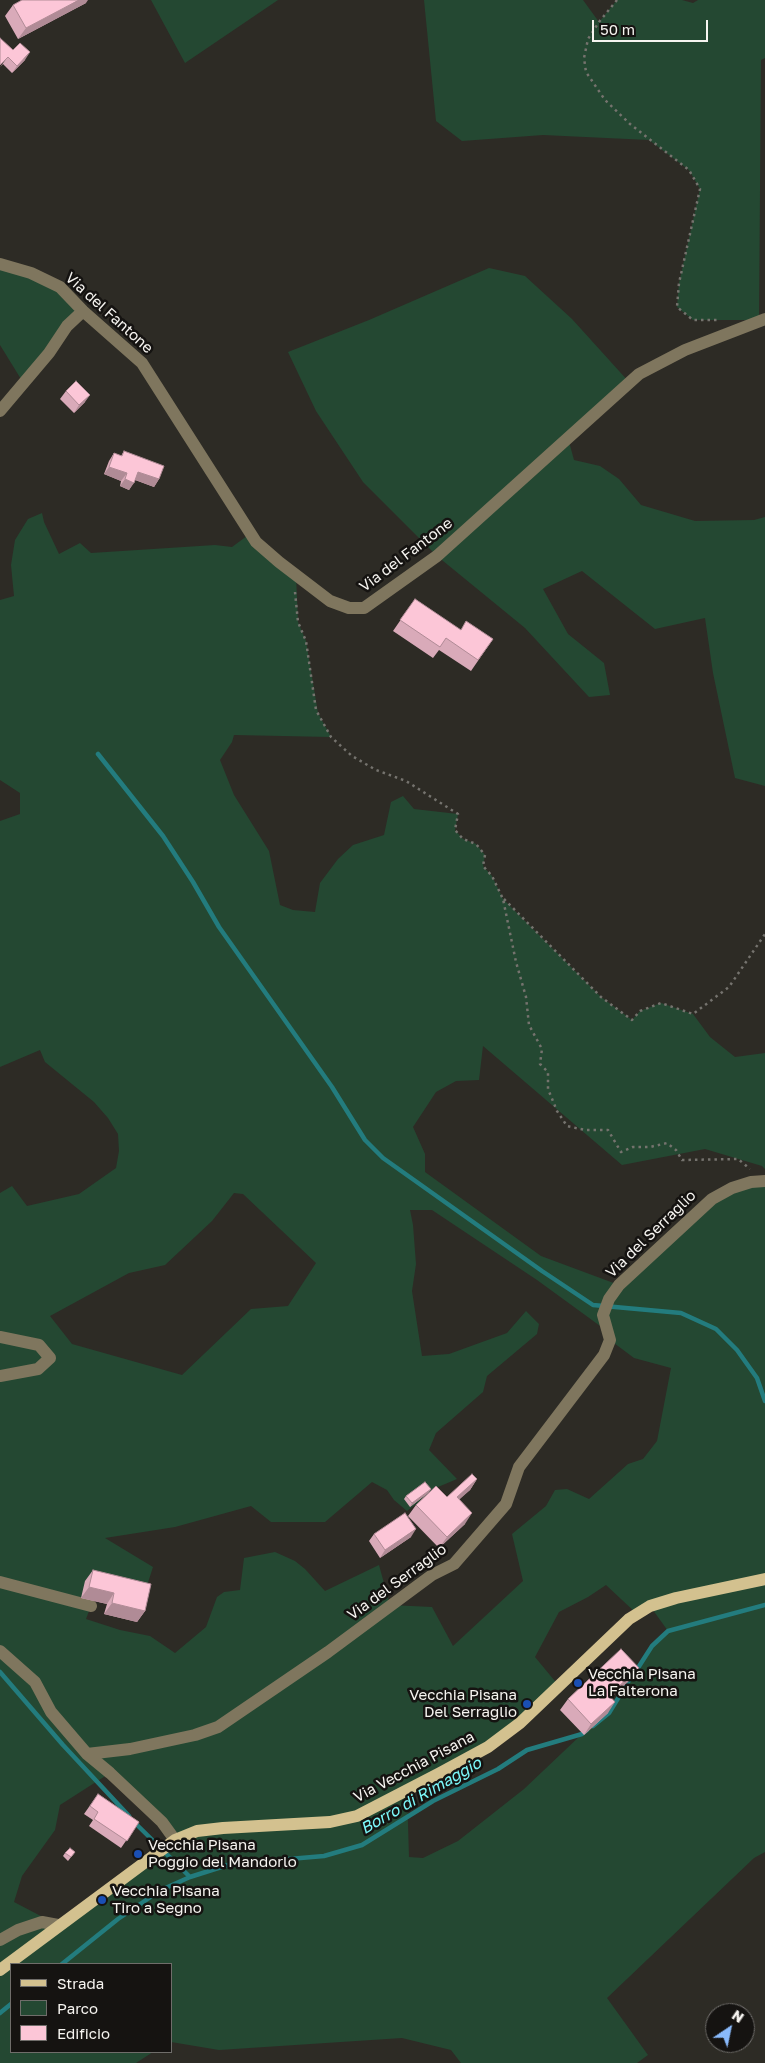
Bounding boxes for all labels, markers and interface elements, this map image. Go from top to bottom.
scale bar [595,10,711,42]
text: 50 m [600,20,635,38]
street label: Via del Fantone [61,269,157,357]
street label: Via del Fantone [356,514,456,596]
street label: Via del Serraglio [602,1186,700,1282]
street label: Via del Serraglio [344,1540,450,1624]
place label: Vecchia Pisana La Falterona [588,1665,696,1700]
marker: Vecchia Pisana La Falterona [572,1677,584,1689]
place label: Vecchia Pisana Del Serraglio [409,1686,517,1721]
marker: Vecchia Pisana Del Serraglio [521,1698,533,1710]
street label: Via Vecchia Pisana [351,1728,477,1806]
water label: Borro di Rimaggio [357,1754,485,1838]
place label: Vecchia Pisana Poggio del Mandorlo [148,1836,297,1871]
marker: Vecchia Pisana Poggio del Mandorlo [132,1848,144,1860]
place label: Vecchia Pisana Tiro a Segno [112,1882,220,1917]
marker: Vecchia Pisana Tiro a Segno [96,1894,108,1906]
legend [10,1963,172,2053]
text: Strada [57,1974,104,1992]
text: Parco [57,1999,98,2017]
north arrow [705,2003,755,2053]
text: N [729,2006,747,2026]
text: Edificio [57,2024,110,2042]

